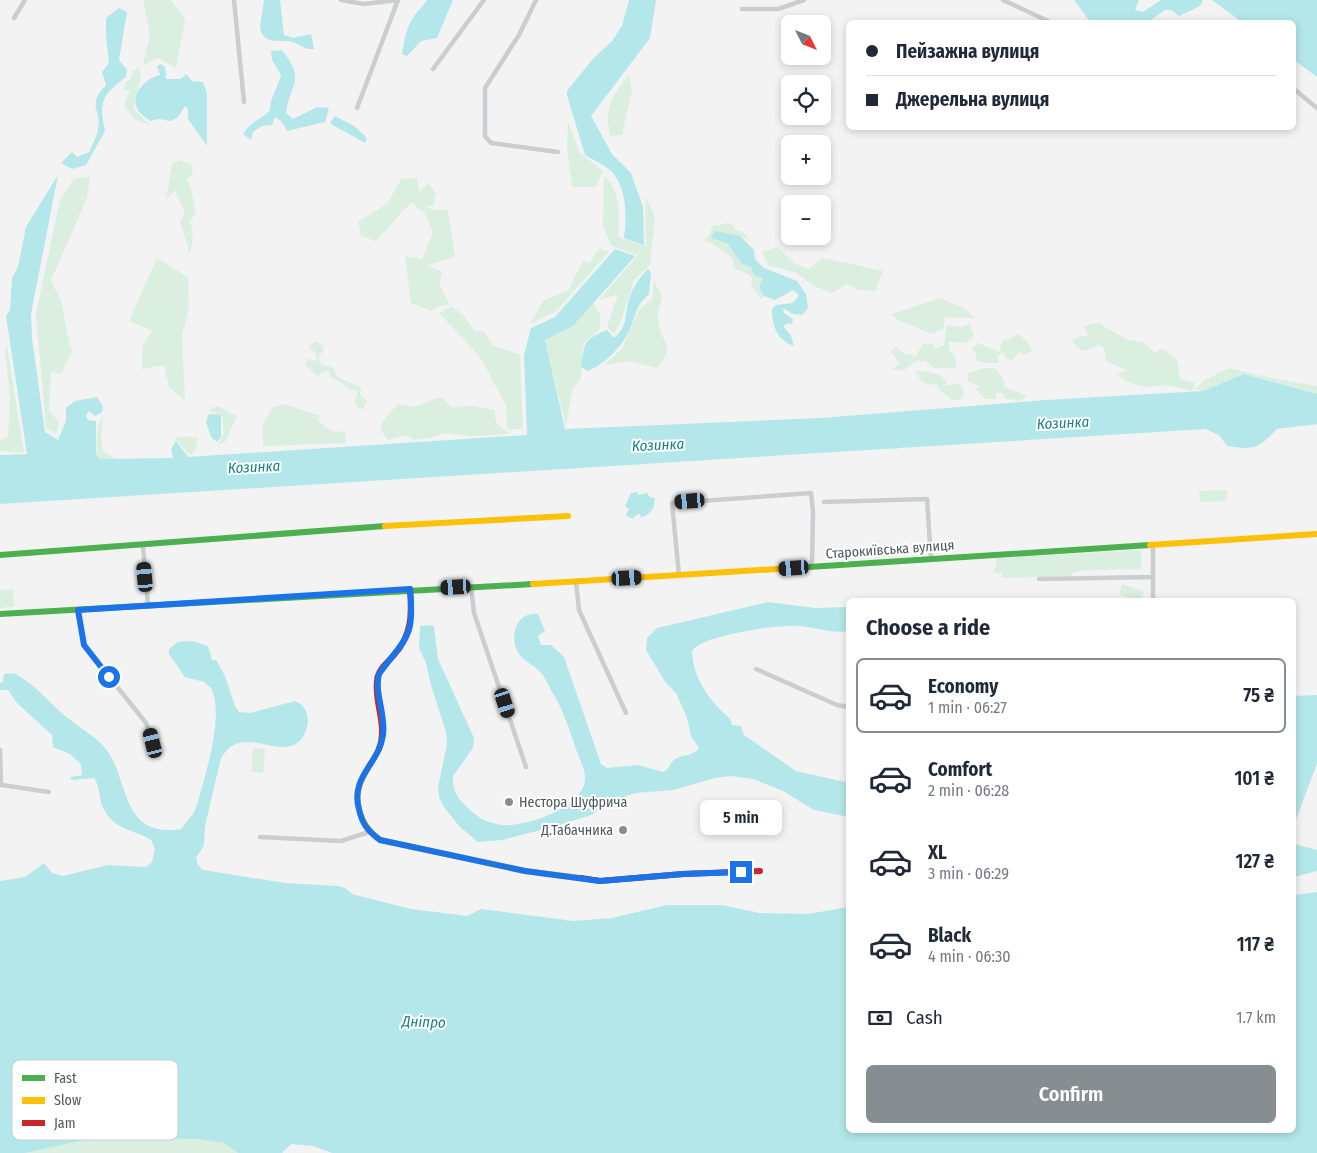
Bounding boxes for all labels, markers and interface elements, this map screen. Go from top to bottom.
north arrow [781,15,831,65]
map controls [781,15,831,245]
text: Пейзажна вулиця [896,40,1039,63]
button: locate [781,75,831,125]
text: Джерельна вулиця [896,88,1049,111]
button: + [781,135,831,185]
button: − [781,195,831,245]
water label: Козинка [1036,413,1090,433]
water label: Козинка [631,435,685,455]
water label: Козинка [227,457,281,477]
car [674,492,705,510]
street label: Старокиївська вулиця [825,537,955,562]
car [778,559,809,577]
car [136,561,153,593]
car [611,570,642,586]
car [440,579,471,595]
text: Choose a ride [866,614,990,641]
route start [98,666,120,688]
icon: car [868,673,913,718]
text: Economy [928,675,998,698]
text: 75 ₴ [1243,684,1274,707]
car [493,686,516,720]
text: 1 min · 06:27 [928,698,1007,717]
car [142,727,163,759]
icon: car [868,756,913,801]
text: Comfort [928,758,992,781]
text: 101 ₴ [1234,767,1274,790]
text: 2 min · 06:28 [928,781,1009,800]
place label: Нестора Шуфрича [519,794,627,811]
marker: Нестора Шуфрича [503,796,515,808]
callout: 5 min [700,800,782,834]
text: 5 min [723,808,759,827]
place label: Д.Табачника [540,822,613,839]
marker: Д.Табачника [617,824,629,836]
icon: car [868,839,913,884]
text: XL [928,841,947,864]
text: 127 ₴ [1236,850,1274,873]
route end [730,861,752,883]
text: 3 min · 06:29 [928,864,1009,883]
icon: car [868,922,913,967]
text: Black [928,924,971,947]
text: 117 ₴ [1237,933,1274,956]
text: 4 min · 06:30 [928,947,1011,966]
icon: cash [866,1004,894,1032]
text: Cash [906,1006,943,1029]
text: 1.7 km [1236,1008,1276,1027]
water label: Дніпро [400,1012,446,1032]
legend [12,1060,178,1140]
button: Confirm [866,1065,1276,1123]
text: Fast [54,1070,77,1087]
text: Slow [54,1092,81,1109]
text: Jam [54,1115,75,1132]

